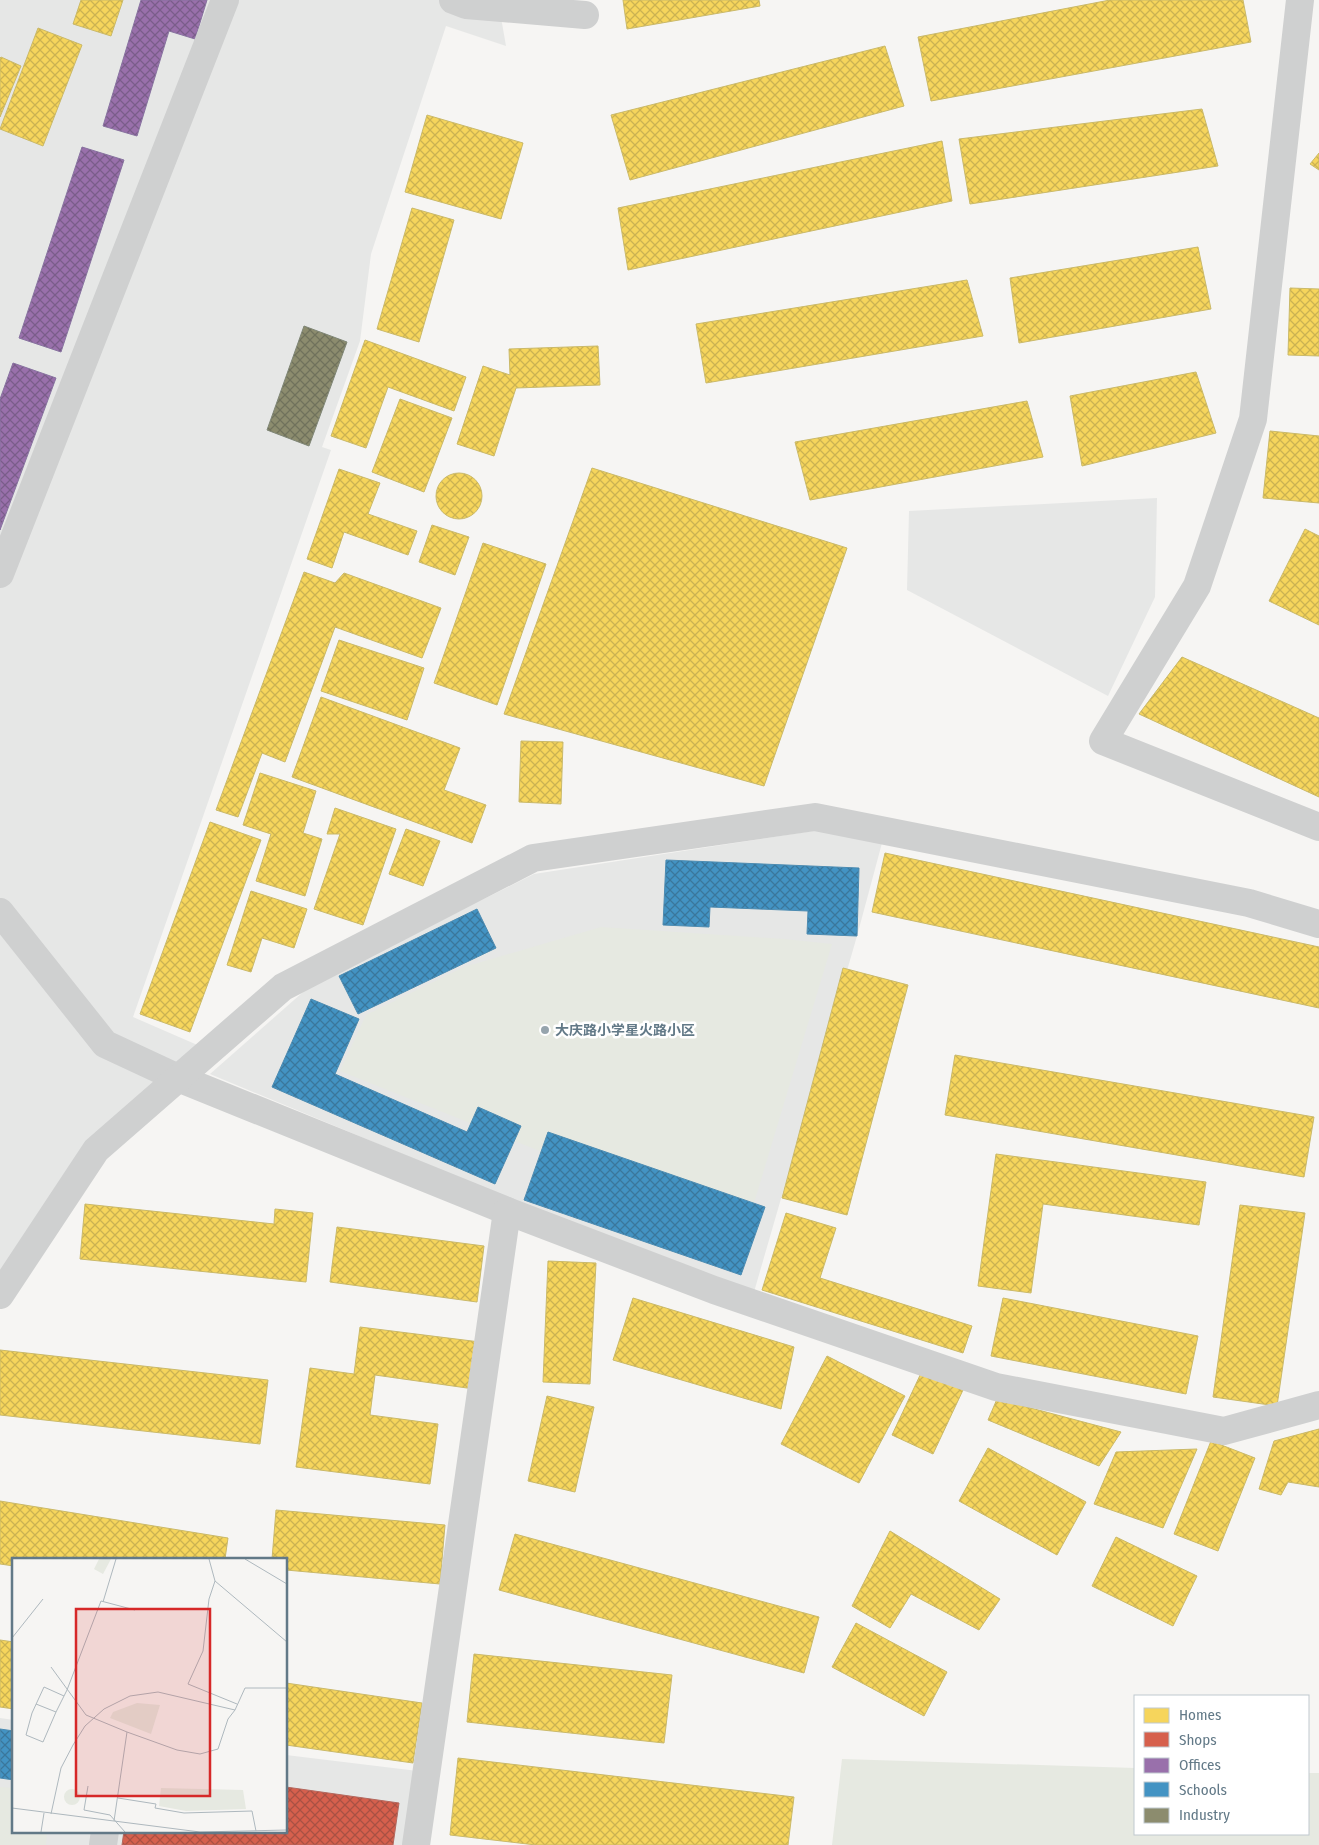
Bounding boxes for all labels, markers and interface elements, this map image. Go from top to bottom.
place label: 大庆路小学星火路小区 [555,1022,695,1039]
marker: 大庆路小学星火路小区 [539,1024,551,1036]
inset map [12,1558,288,1832]
legend [1134,1695,1309,1835]
text: Homes [1179,1706,1221,1724]
text: Shops [1179,1731,1217,1749]
text: Offices [1179,1756,1221,1774]
text: Schools [1179,1781,1227,1799]
text: Industry [1179,1806,1230,1824]

